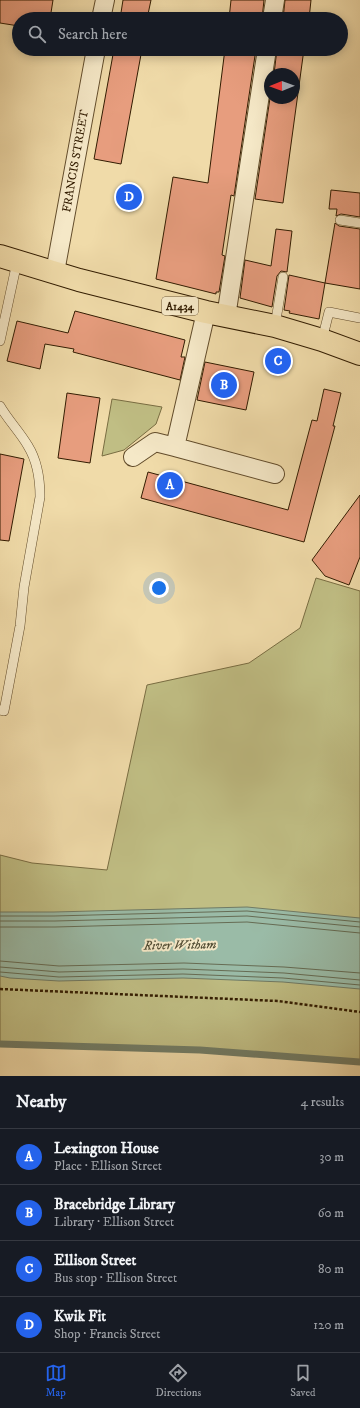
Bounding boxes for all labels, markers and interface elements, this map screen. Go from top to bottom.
search box [12,12,348,56]
icon: search [26,23,48,45]
text: Search here [58,25,127,44]
north arrow [264,68,300,104]
street label: FRANCIS STREET [59,109,92,214]
pin: D [116,182,142,212]
road number: A1434 [162,297,198,315]
pin: C [265,346,291,376]
pin: B [211,370,237,400]
pin: A [157,470,183,500]
your location [149,578,169,598]
water label: River Witham [142,936,217,954]
text: Nearby [16,1091,66,1113]
text: 4 results [301,1094,344,1110]
text: Lexington House [54,1139,159,1158]
text: A [25,1149,33,1165]
text: 30 m [320,1149,344,1165]
text: Place · Ellison Street [54,1158,162,1174]
text: Bracebridge Library [54,1195,175,1214]
text: B [25,1205,33,1221]
text: 60 m [318,1205,344,1221]
text: Library · Ellison Street [54,1214,174,1230]
text: Ellison Street [54,1251,136,1270]
text: C [25,1261,33,1277]
text: 80 m [318,1261,344,1277]
text: Bus stop · Ellison Street [54,1270,177,1286]
text: Kwik Fit [54,1307,106,1326]
text: D [24,1317,34,1333]
text: 120 m [313,1317,344,1333]
text: Shop · Francis Street [54,1326,160,1342]
tab: Map [45,1362,67,1400]
tab: Directions [156,1362,201,1400]
tab: Saved [290,1362,315,1400]

